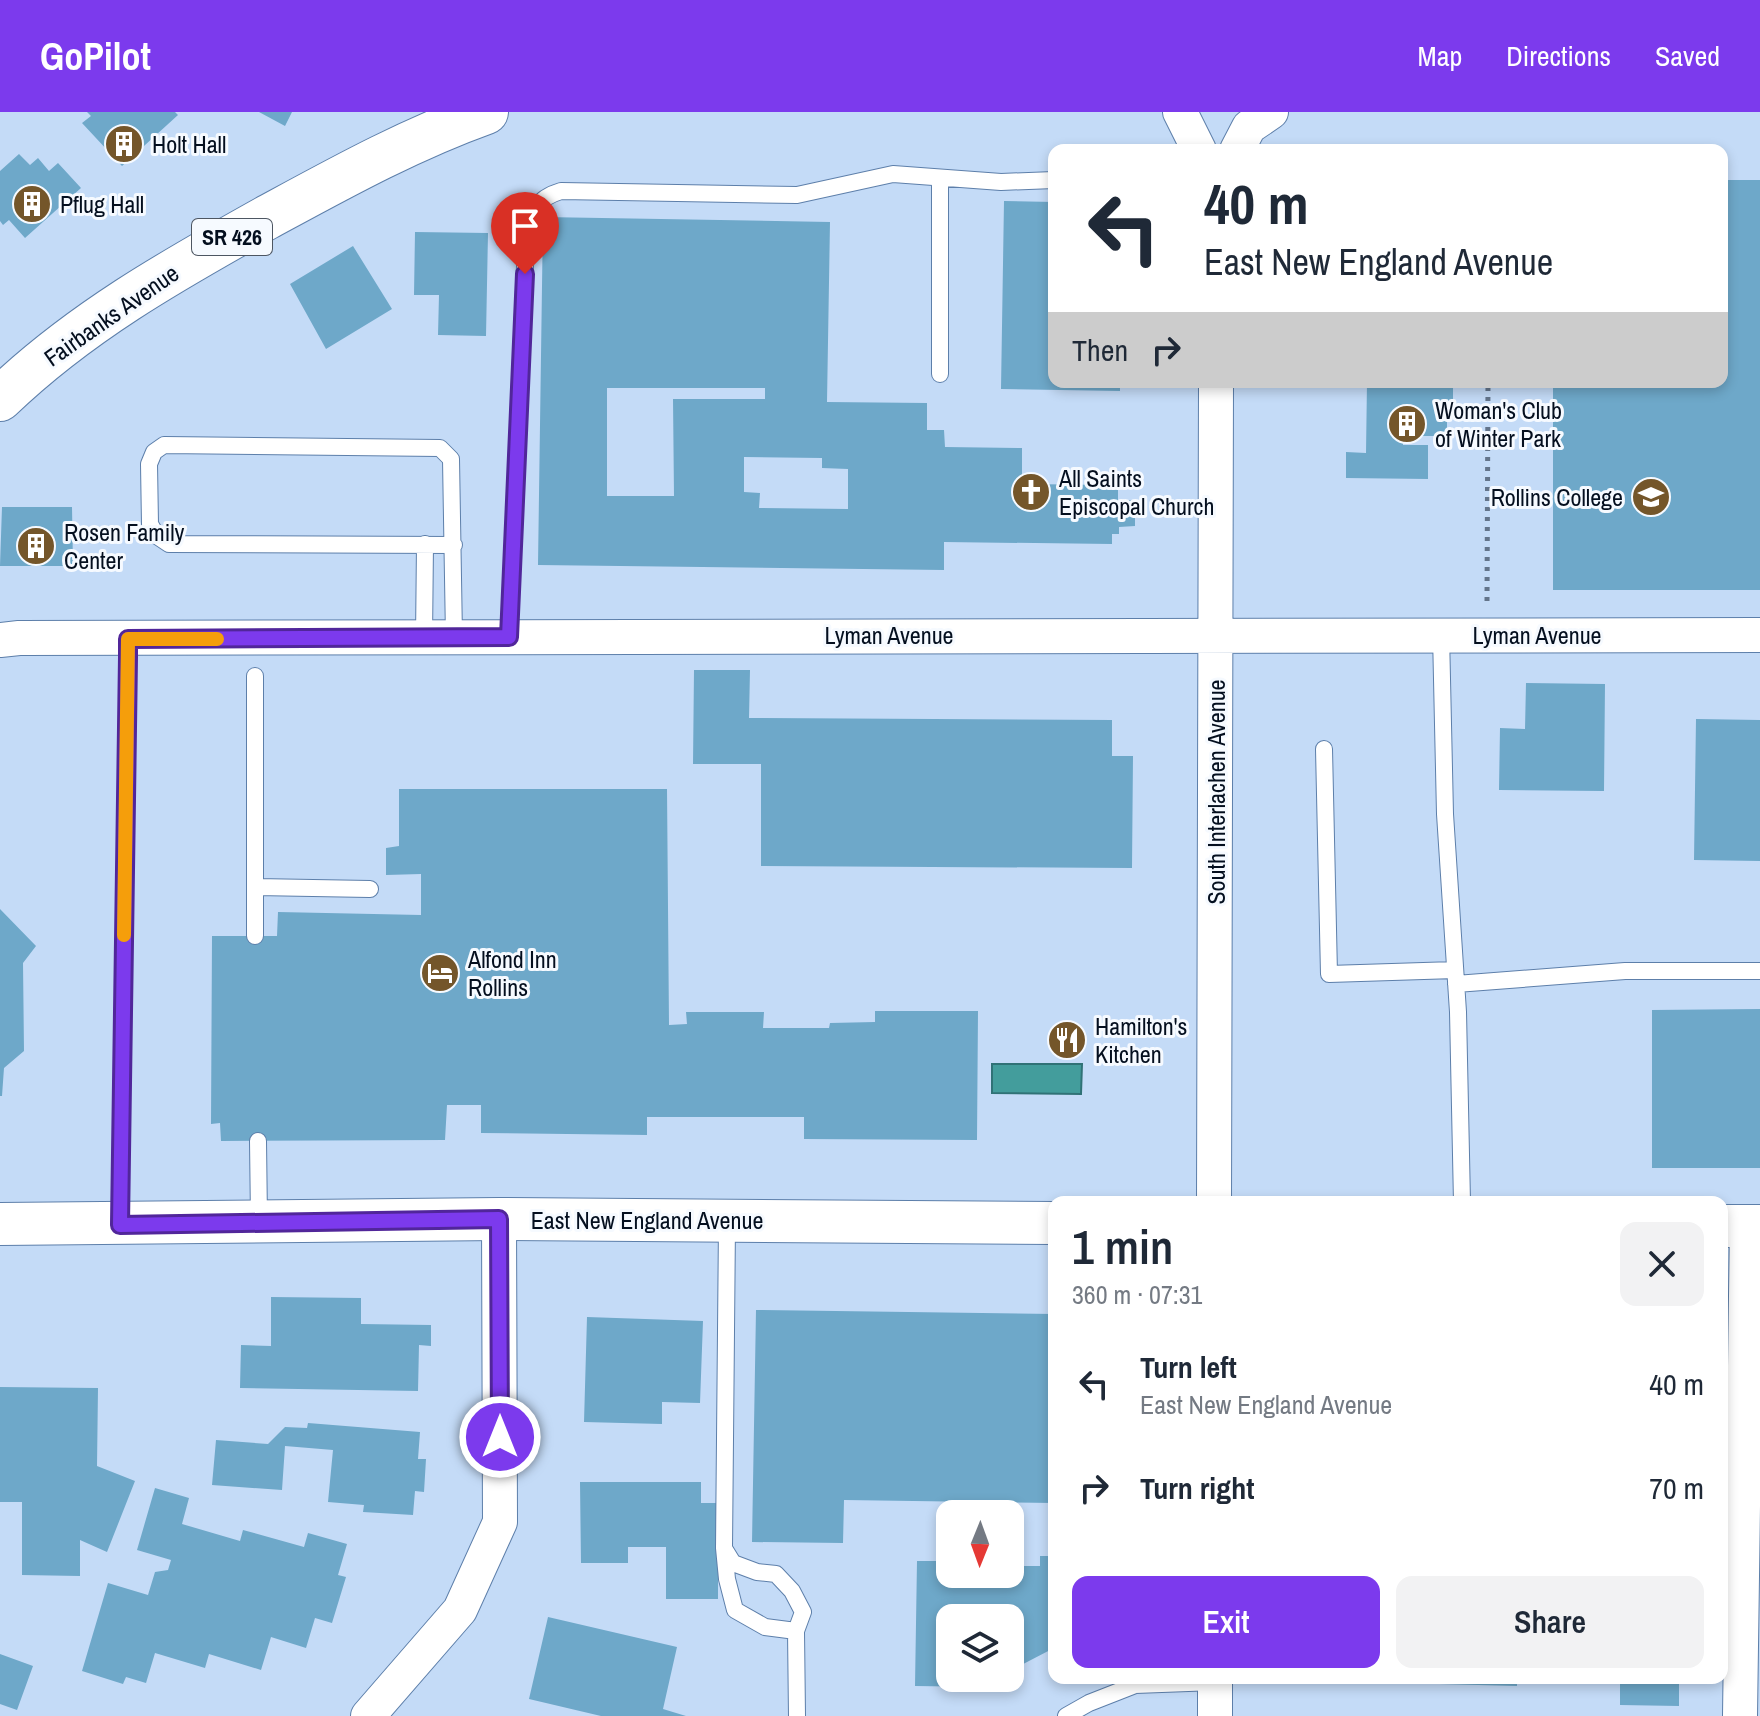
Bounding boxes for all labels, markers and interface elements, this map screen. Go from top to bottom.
text: GoPilot [40,31,151,82]
text: Map [1418,37,1462,75]
text: Directions [1506,37,1611,75]
text: Saved [1655,37,1720,75]
building icon: Holt Hall [103,123,145,165]
place label: Holt Hall [152,128,226,160]
text: 40 m [1204,166,1309,241]
icon: left [1072,176,1176,280]
building icon: Pflug Hall [11,183,53,225]
place label: Pflug Hall [60,188,144,220]
pin [491,192,559,274]
icon: arrive [503,204,547,248]
road number: SR 426 [192,219,272,255]
text: East New England Avenue [1204,238,1553,286]
street label: Fairbanks Avenue [37,257,185,373]
icon: right [1144,328,1188,372]
text: Then [1072,330,1128,370]
place label: Woman's Club of Winter Park [1435,394,1562,454]
building icon: Woman's Club of Winter Park [1386,403,1428,445]
place label: All Saints Episcopal Church [1058,462,1214,522]
church icon: All Saints Episcopal Church [1010,471,1052,513]
school or university icon: Rollins College [1630,476,1672,518]
place label: Rollins College [1491,481,1623,513]
place label: Rosen Family Center [64,516,185,576]
building icon: Rosen Family Center [15,525,57,567]
street label: Lyman Avenue [824,619,954,651]
street label: Lyman Avenue [1472,619,1602,651]
street label: South Interlachen Avenue [1200,679,1232,905]
place label: Alfond Inn Rollins [467,943,557,1003]
hotel icon: Alfond Inn Rollins [419,952,461,994]
place label: Hamilton's Kitchen [1095,1010,1187,1070]
restaurant icon: Hamilton's Kitchen [1046,1019,1088,1061]
street label: East New England Avenue [531,1204,763,1236]
text: 1 min [1072,1214,1173,1279]
button: close [1620,1222,1704,1306]
text: 360 m · 07:31 [1072,1277,1202,1312]
text: Turn left [1140,1347,1237,1387]
icon: left [1072,1362,1116,1406]
text: 40 m [1649,1364,1704,1404]
text: East New England Avenue [1140,1387,1392,1422]
position arrow [458,1395,542,1479]
icon: right [1072,1466,1116,1510]
text: Turn right [1140,1468,1254,1508]
text: 70 m [1649,1468,1704,1508]
north arrow [936,1500,1024,1588]
map controls [936,1500,1024,1692]
button: Exit [1072,1576,1380,1668]
button: Share [1396,1576,1704,1668]
button: layers [936,1604,1024,1692]

